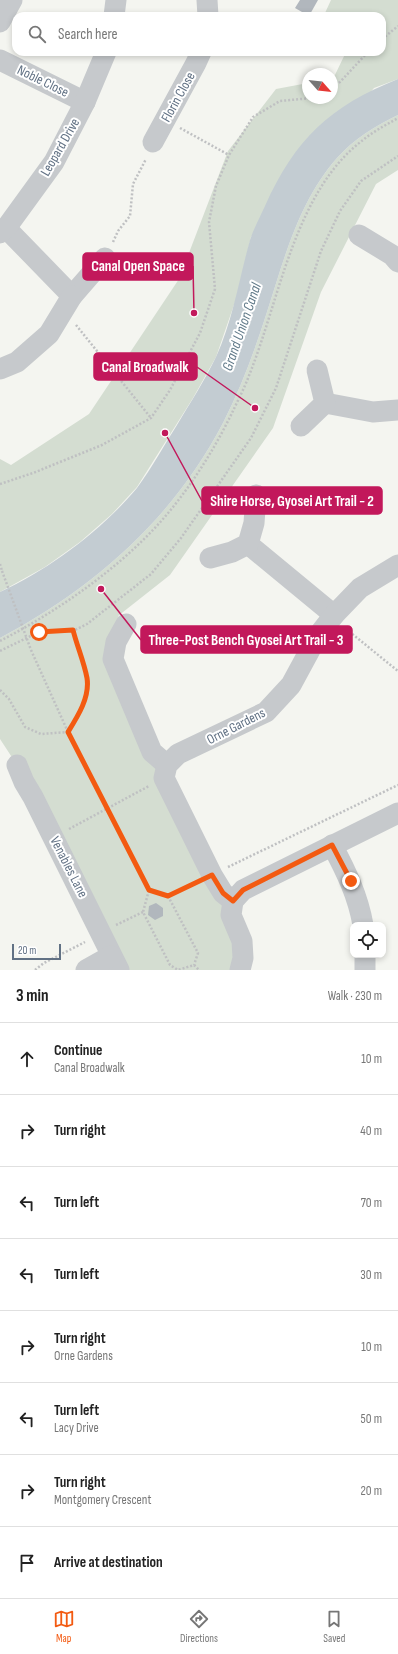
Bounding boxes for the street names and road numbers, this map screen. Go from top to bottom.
street label: Noble Close [15,61,71,101]
street label: Florin Close [157,69,199,125]
street label: Leopard Drive [37,115,83,179]
street label: Orne Gardens [204,704,268,748]
street label: Venables Lane [46,834,92,900]

